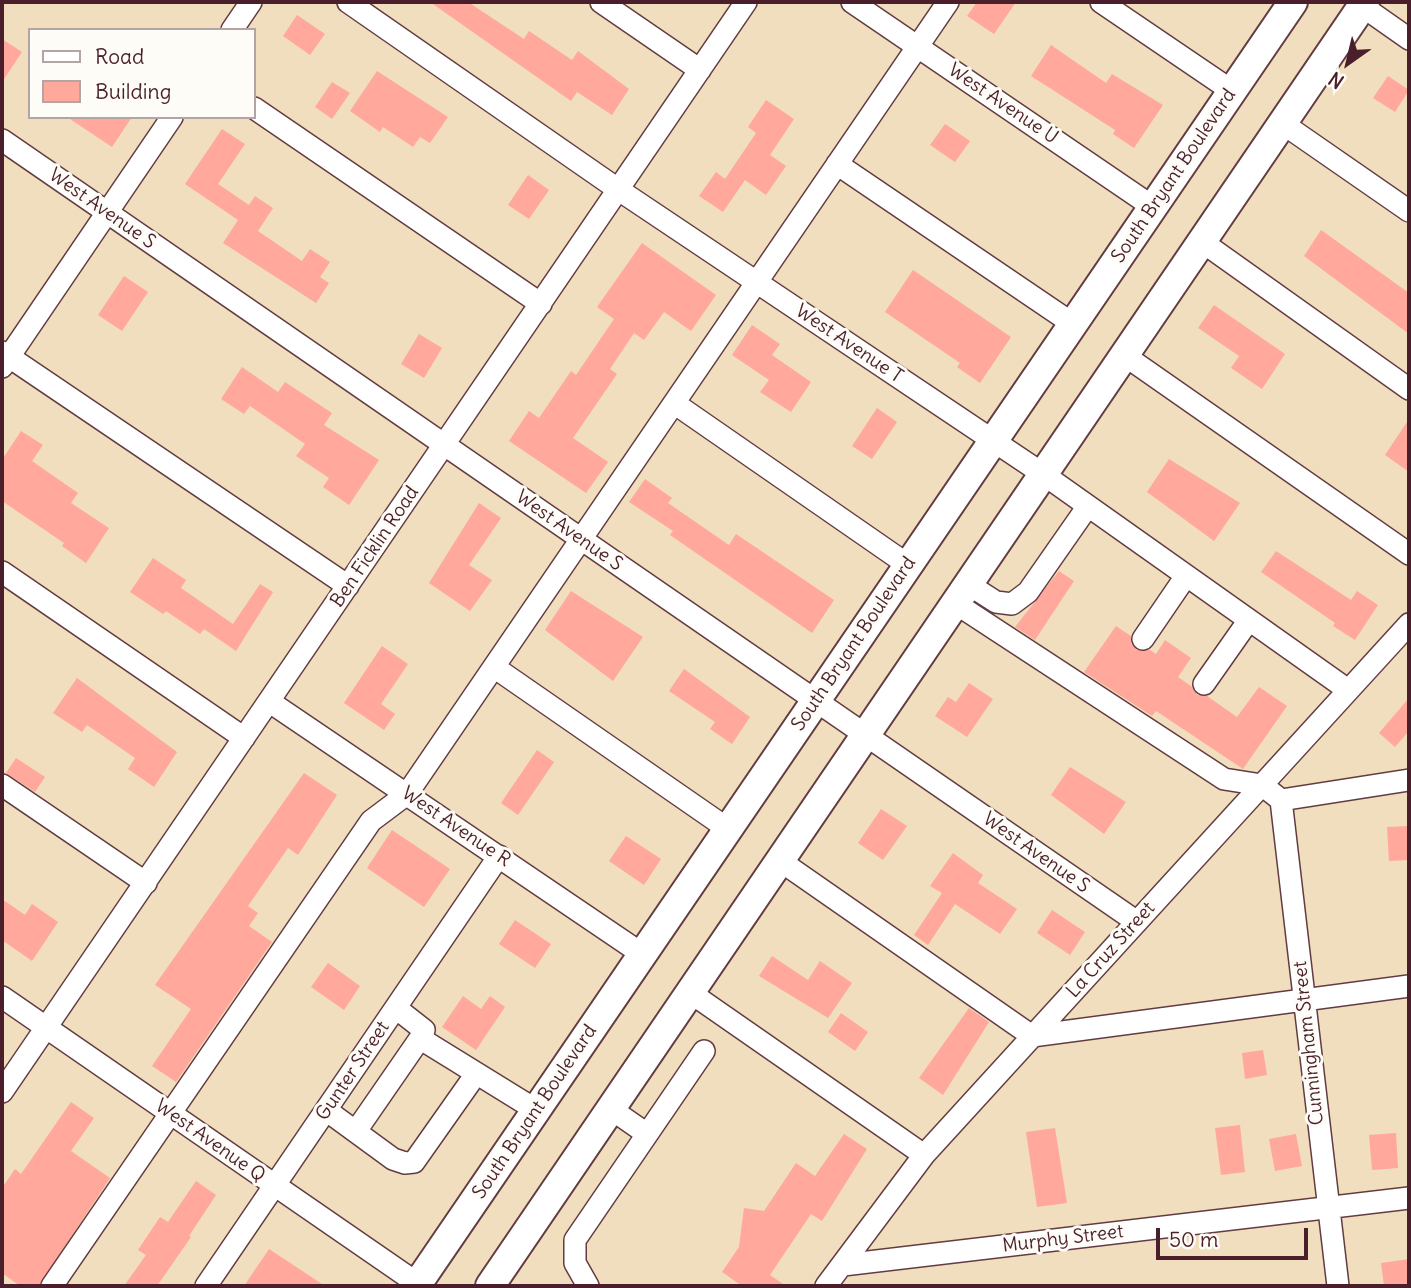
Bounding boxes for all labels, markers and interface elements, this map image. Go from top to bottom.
legend [28,28,256,119]
north arrow [1313,28,1383,98]
text: Road [95,43,144,70]
street label: West Avenue U [944,59,1062,149]
text: N [1324,67,1348,94]
text: Building [95,78,171,105]
street label: South Bryant Boulevard [1107,85,1241,267]
street label: West Avenue S [44,164,160,254]
street label: West Avenue T [791,300,907,388]
street label: Ben Ficklin Road [326,482,424,612]
street label: West Avenue S [511,486,627,576]
street label: South Bryant Boulevard [787,553,921,735]
street label: West Avenue R [397,782,515,872]
street label: West Avenue S [978,808,1094,898]
street label: La Cruz Street [1062,897,1160,1003]
street label: Cunningham Street [1289,960,1329,1126]
street label: Gunter Street [311,1017,395,1125]
street label: South Bryant Boulevard [468,1021,602,1203]
street label: West Avenue Q [151,1095,269,1187]
scale bar [1159,1214,1311,1258]
street label: Murphy Street [1001,1220,1125,1258]
text: 50 m [1169,1226,1218,1253]

